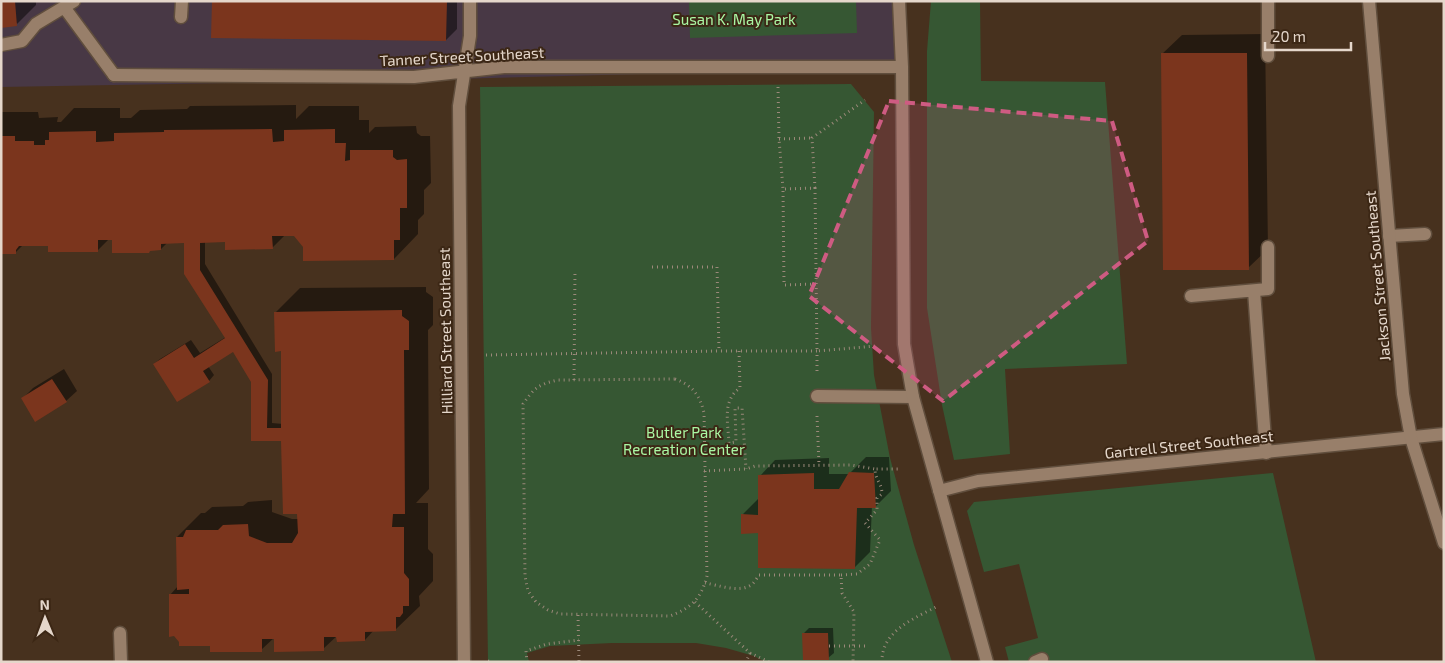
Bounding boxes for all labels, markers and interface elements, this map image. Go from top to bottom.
park label: Susan K. May Park [672,10,796,28]
scale bar [1265,20,1351,52]
text: 20 m [1272,27,1306,45]
street label: Tanner Street Southeast [379,43,545,69]
street label: Jackson Street Southeast [1361,190,1393,362]
street label: Hilliard Street Southeast [435,247,455,415]
park label: Butler Park Recreation Center [623,423,745,458]
street label: Gartrell Street Southeast [1104,426,1275,462]
north arrow [20,593,70,643]
text: N [40,596,50,613]

